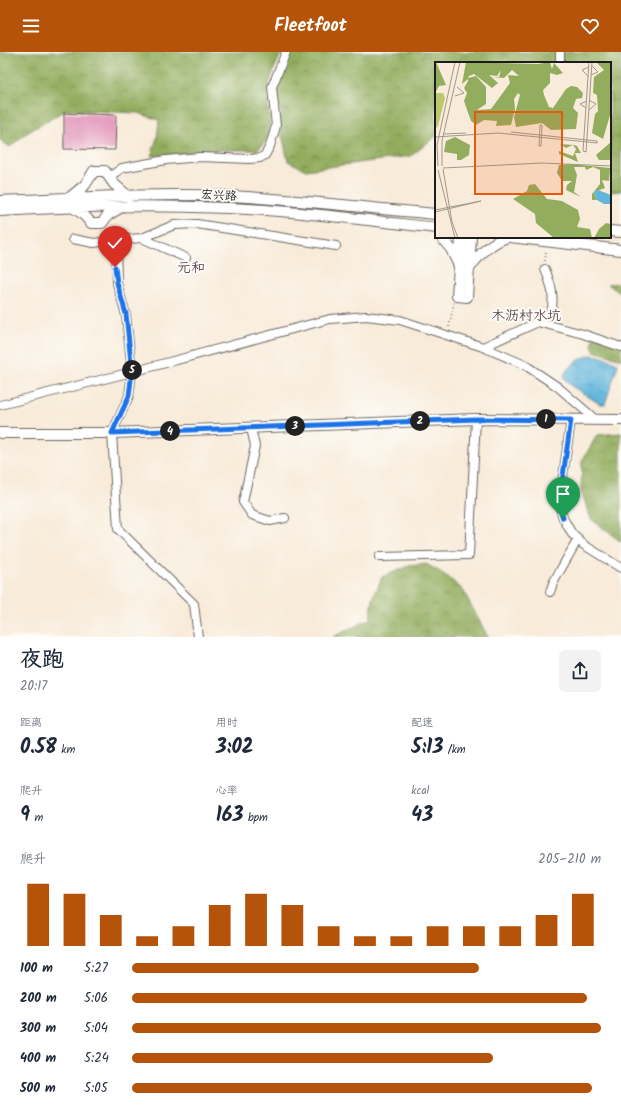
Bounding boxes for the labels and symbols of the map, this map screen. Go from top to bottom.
inset map [435,62,611,238]
street label: 宏兴路 [200,185,237,206]
pin [98,226,132,267]
district label: 元和 [177,257,205,279]
district label: 木沥村水坑 [491,305,561,327]
pin: 5 [122,360,142,380]
pin: 1 [536,409,556,429]
pin: 2 [410,411,430,431]
pin: 3 [285,416,305,436]
pin: 4 [160,421,180,441]
pin [546,477,580,518]

